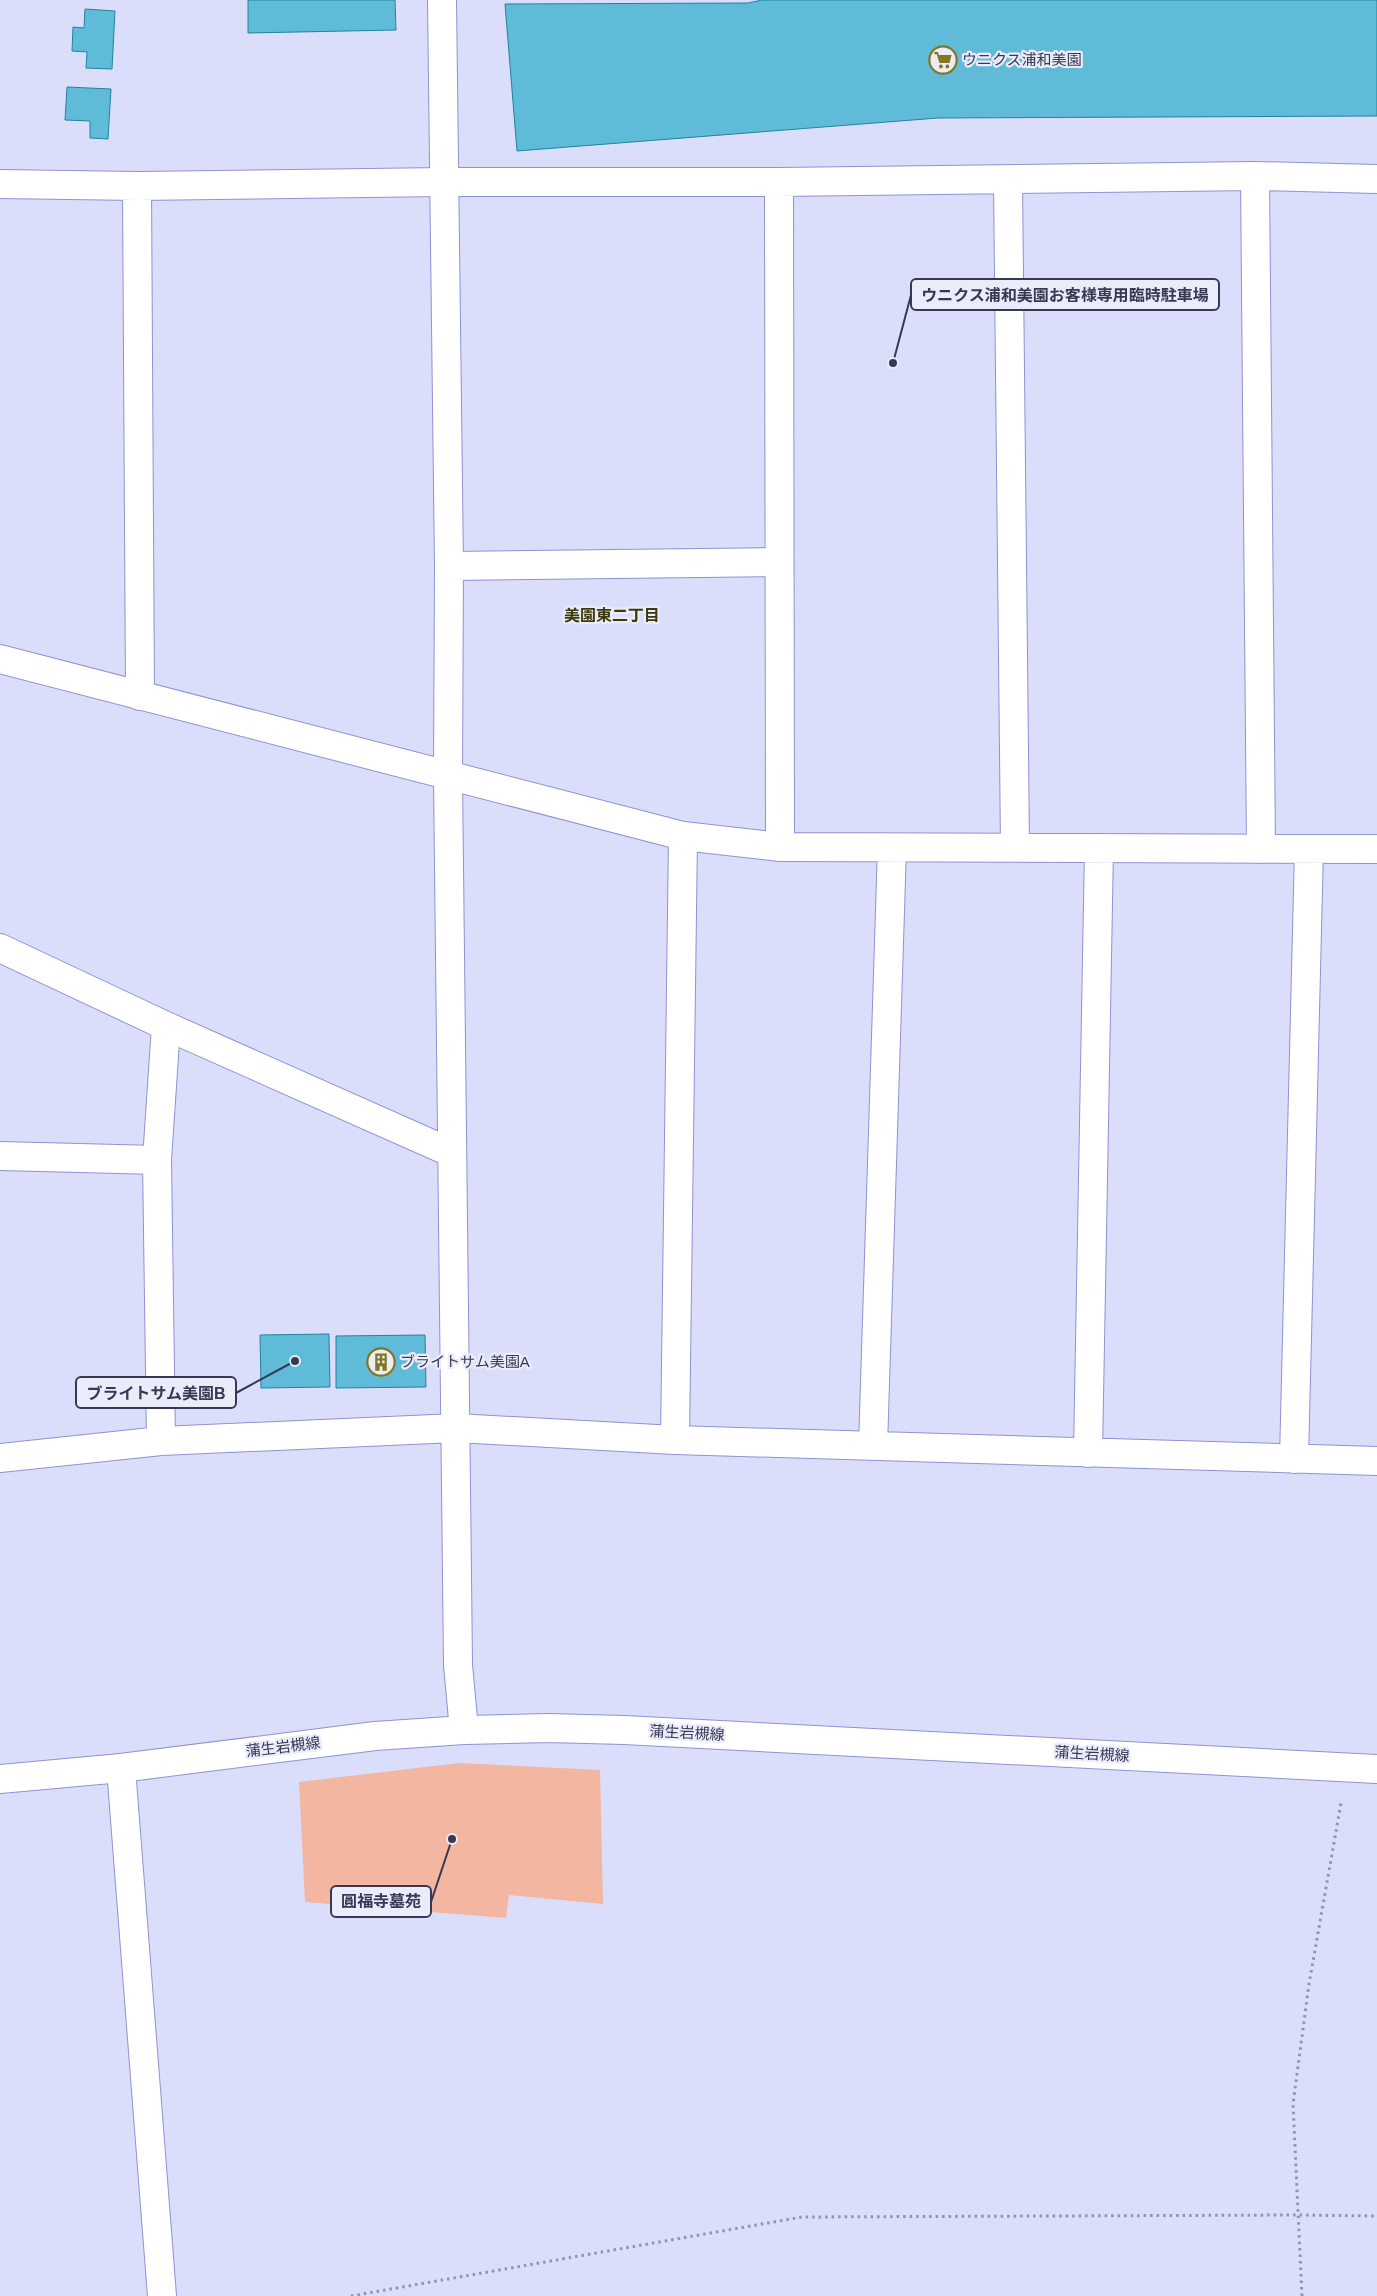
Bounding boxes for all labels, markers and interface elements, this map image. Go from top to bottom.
supermarket icon: ウニクス浦和美園 [928,45,958,75]
place label: ウニクス浦和美園 [962,51,1082,68]
callout: ウニクス浦和美園お客様専用臨時駐車場 [911,279,1219,310]
text: ウニクス浦和美園お客様専用臨時駐車場 [921,286,1209,304]
district label: 美園東二丁目 [564,607,660,624]
building icon: ブライトサム美園A [366,1347,396,1377]
place label: ブライトサム美園A [400,1353,530,1370]
callout: ブライトサム美園B [76,1377,236,1408]
text: ブライトサム美園B [86,1385,226,1402]
street label: 蒲生岩槻線 [649,1722,725,1743]
street label: 蒲生岩槻線 [245,1733,321,1760]
street label: 蒲生岩槻線 [1054,1743,1130,1764]
callout: 圓福寺墓苑 [331,1886,431,1917]
text: 圓福寺墓苑 [341,1893,421,1910]

